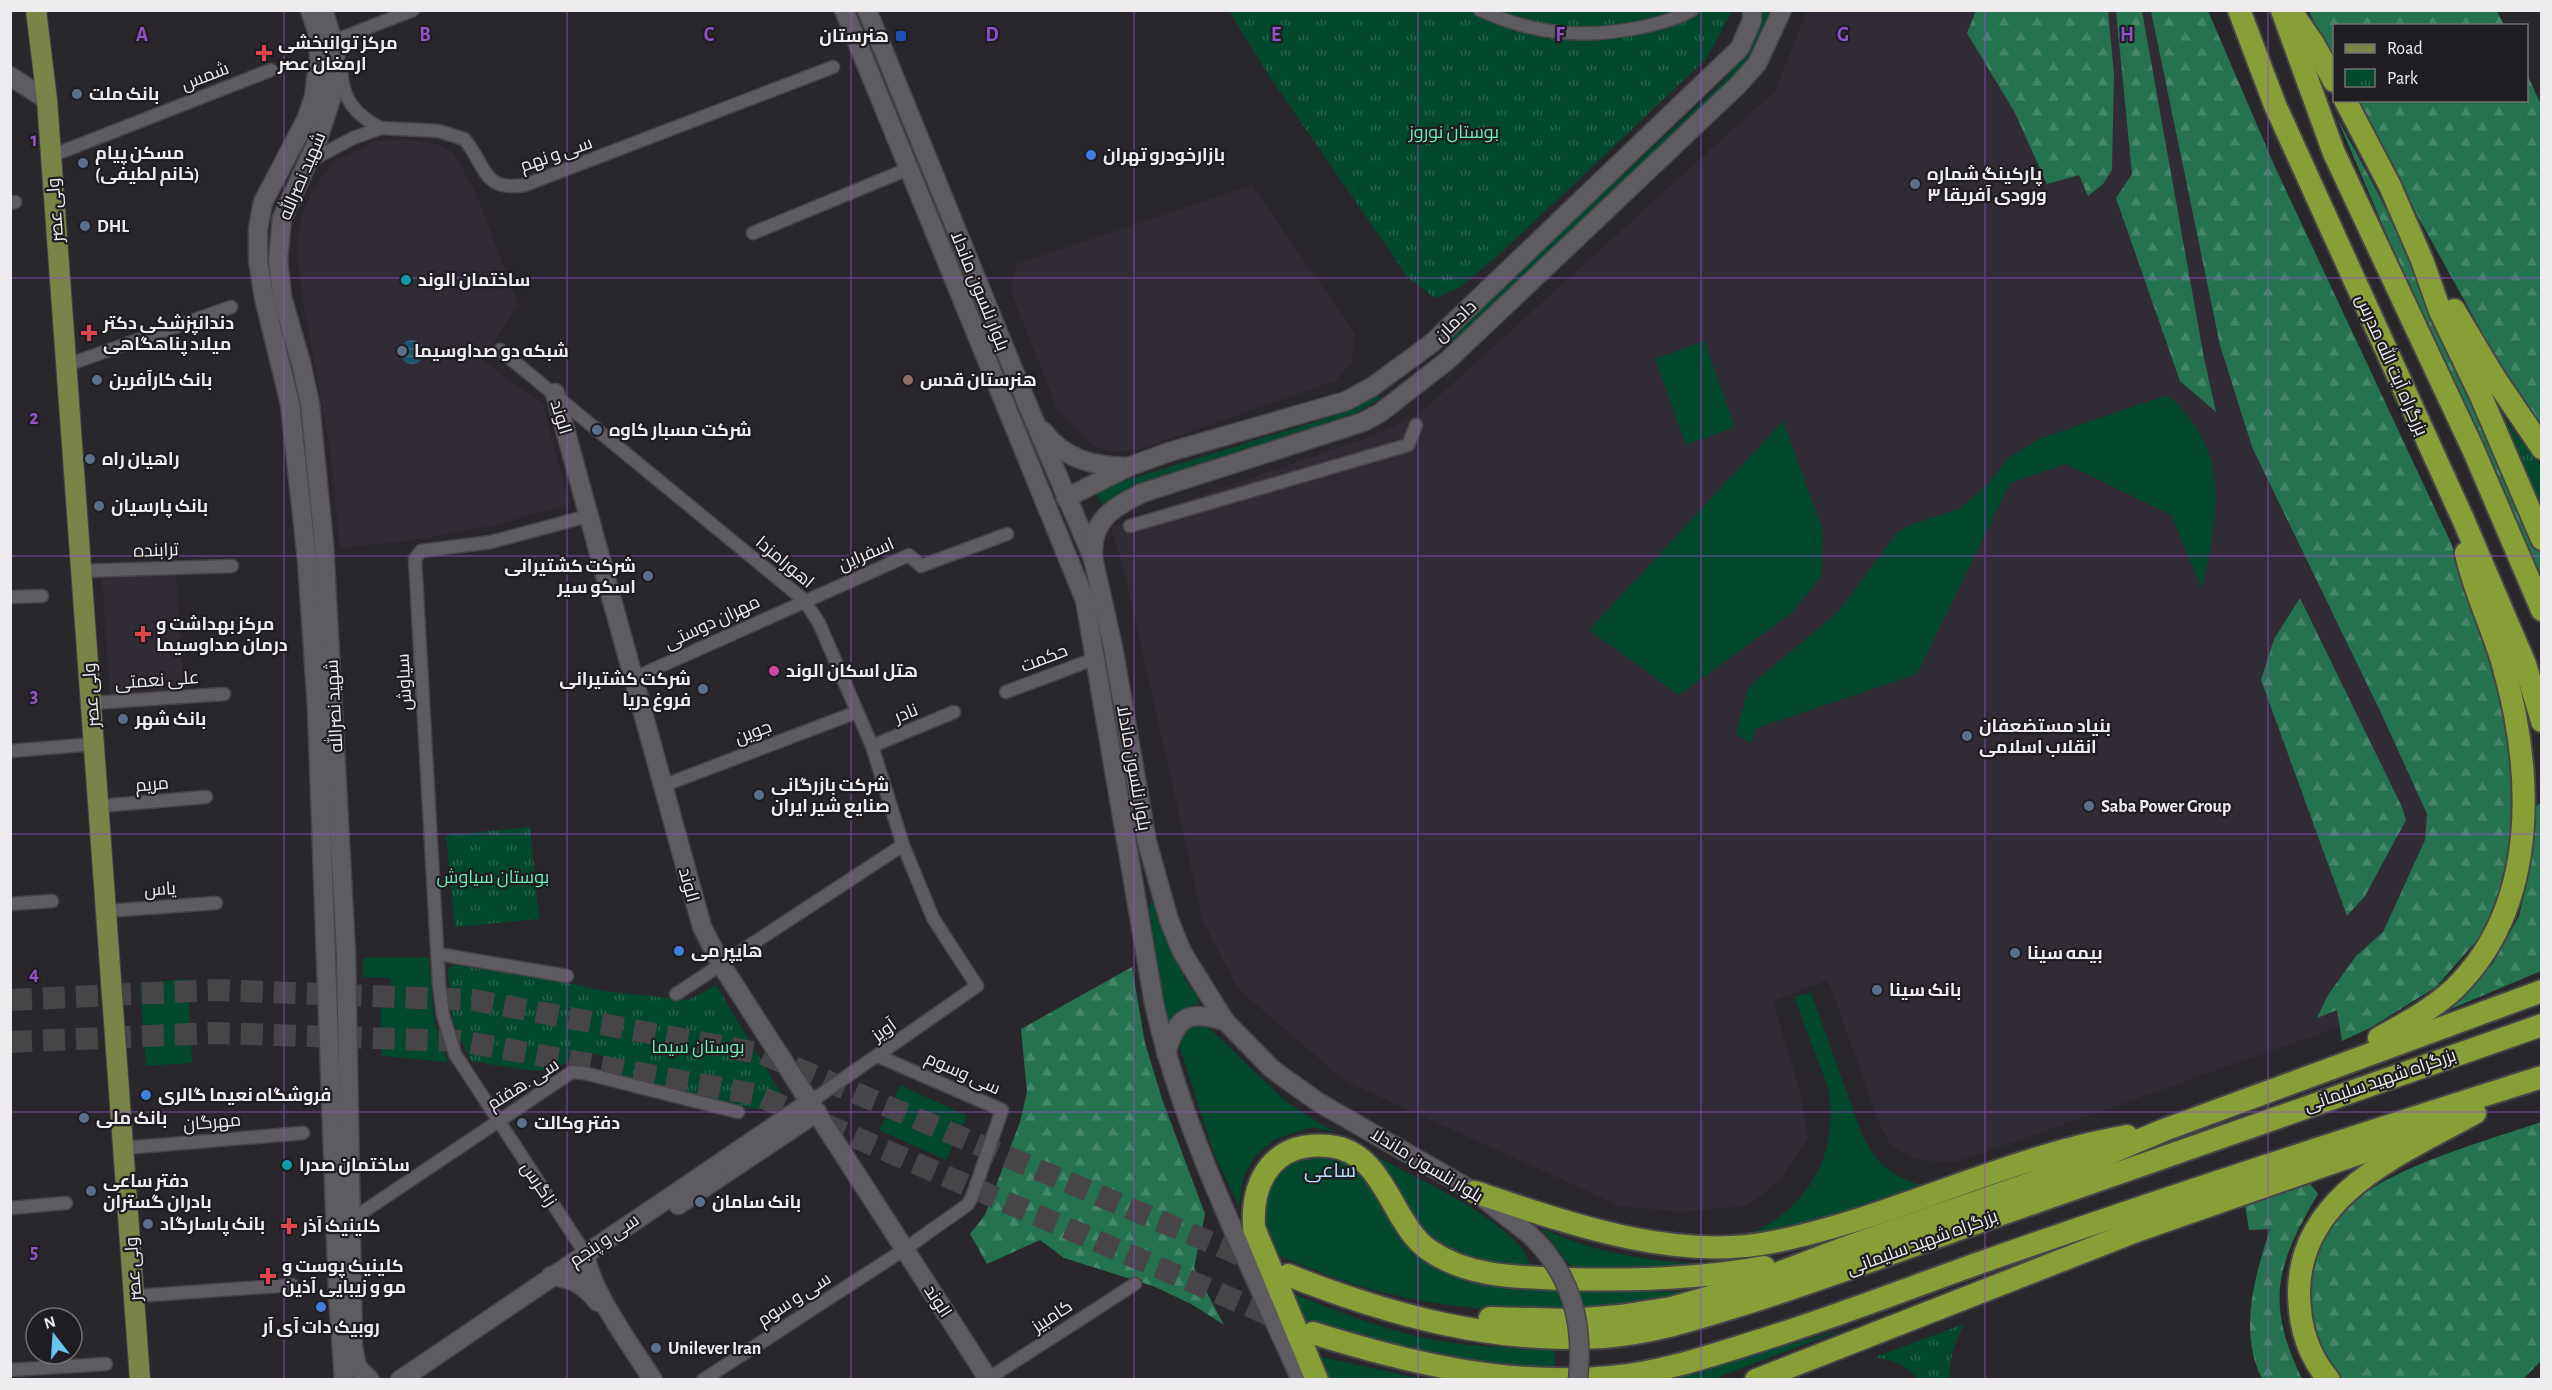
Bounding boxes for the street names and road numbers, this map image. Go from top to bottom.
street label: شمس [179,59,232,95]
street label: شهید نصرالله [273,128,330,223]
street label: سی و نهم [518,134,595,178]
street label: ولی عصر [45,177,68,244]
street label: بلوار نلسون ماندلا [946,229,1011,354]
street label: بزرگراه آیت الله مدرس [2351,290,2434,439]
street label: دادمان [1431,297,1481,347]
street label: الوند [545,398,574,437]
street label: اهورامزدا [751,533,817,593]
street label: اسفراین [836,535,897,576]
street label: ترابنده [133,541,179,562]
street label: مهران دوستی [662,593,763,654]
street label: حکمت [1018,642,1070,676]
street label: سیاوش [394,653,416,711]
street label: شهید نصرالله [320,659,347,753]
street label: ولی عصر [81,662,104,729]
street label: علی نعمتی [114,669,200,694]
street label: نادر [891,701,921,728]
street label: بلوار نلسون ماندلا [1112,704,1153,833]
street label: جوین [732,718,775,749]
street label: مریم [135,775,170,797]
street label: الوند [674,866,701,905]
street label: یاس [144,880,177,901]
street label: آویز [867,1015,901,1047]
street label: بزرگراه شهید سلیمانی [2302,1046,2459,1116]
street label: سی وسوم [922,1049,1003,1100]
street label: سی .هفتم [484,1056,564,1116]
street label: مهرگان [182,1111,242,1135]
street label: بلوار نلسون ماندلا [1367,1125,1486,1207]
street label: زاگرس [516,1159,559,1210]
street label: بزرگراه شهید سلیمانی [1844,1206,2001,1280]
street label: سی و پنجم [567,1211,644,1272]
street label: ولی عصر [123,1236,146,1303]
street label: سی و سوم [755,1270,835,1332]
street label: الوند [919,1282,954,1322]
street label: کامبیز [1028,1297,1076,1338]

